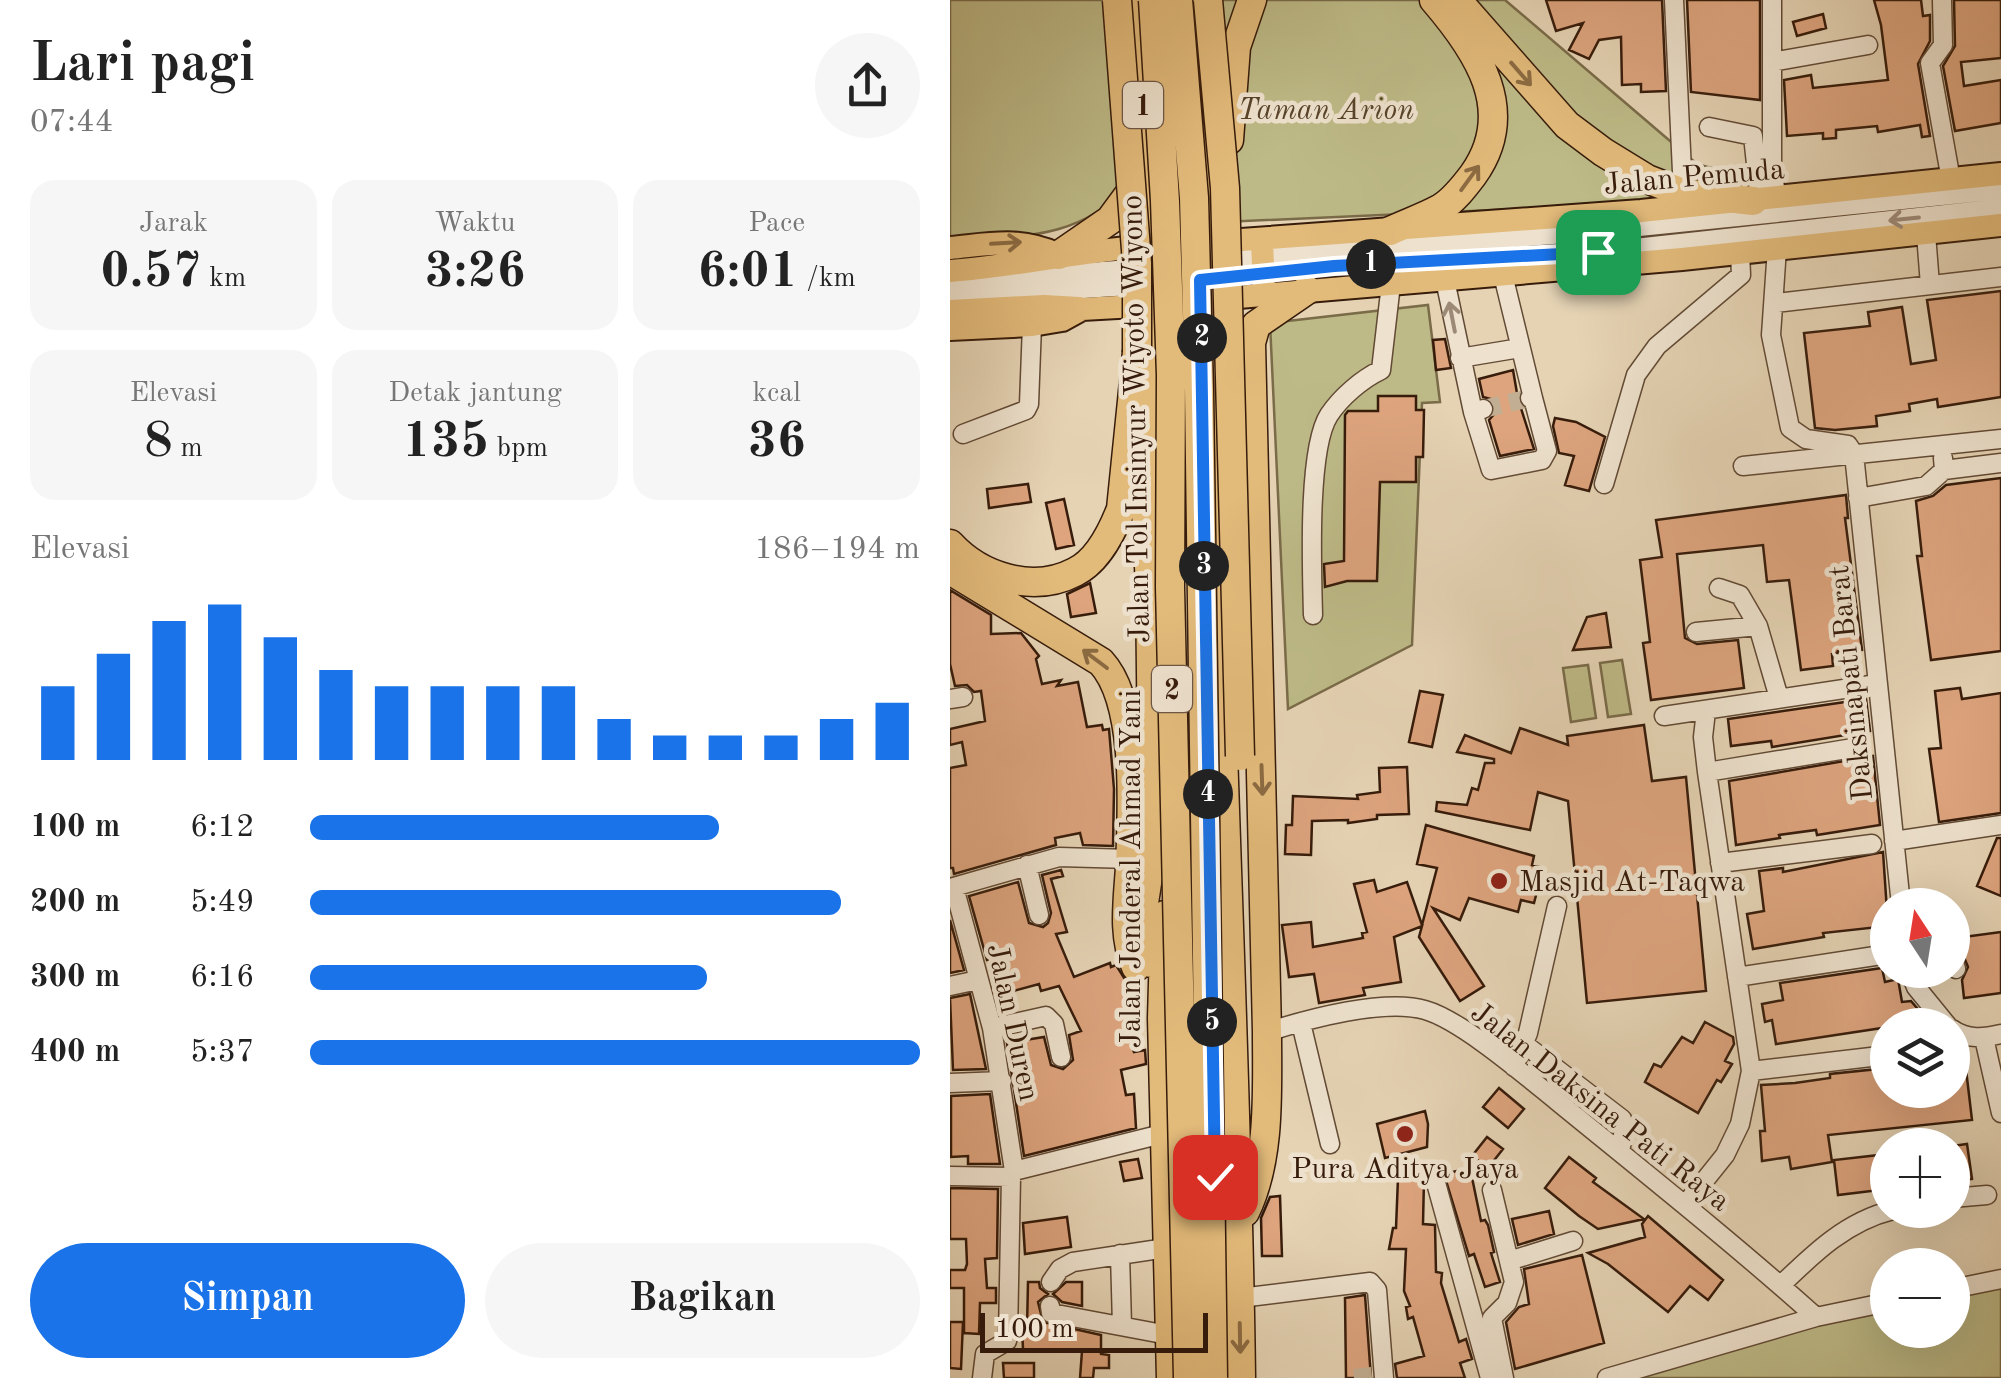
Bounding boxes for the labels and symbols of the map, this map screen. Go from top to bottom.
one-way arrow [1509,60,1531,86]
road number: 1 [1123,82,1163,128]
park label: Taman Arion [1238,96,1414,126]
street label: Jalan Pemuda [1602,155,1786,201]
one-way arrow [1459,165,1480,192]
street label: Jalan Tol Insinyur Wiyoto Wiyono [1118,195,1156,643]
pin [1556,210,1641,295]
one-way arrow [1888,210,1921,229]
one-way arrow [989,233,1021,252]
pin: 1 [1346,239,1396,289]
one-way arrow [1442,301,1461,334]
pin: 2 [1177,313,1227,363]
pin: 3 [1179,541,1229,591]
street label: Daksinapati Barat [1825,564,1879,802]
one-way arrow [1082,648,1108,670]
road number: 2 [1152,666,1192,712]
street label: Jalan Jenderal Ahmad Yani [1117,690,1147,1048]
one-way arrow [1253,763,1272,795]
pin: 4 [1183,769,1233,819]
place label: Masjid At-Taqwa [1519,868,1745,898]
marker: Masjid At-Taqwa [1488,870,1510,892]
north arrow [1870,888,1970,988]
street label: Jalan Duren [981,941,1043,1104]
pin: 5 [1187,997,1237,1047]
street label: Jalan Daksina Pati Raya [1465,997,1735,1218]
marker: Pura Aditya Jaya [1394,1123,1416,1145]
pin [1173,1135,1258,1220]
place label: Pura Aditya Jaya [1291,1155,1519,1185]
scale bar [980,1308,1208,1352]
one-way arrow [1231,1321,1250,1353]

